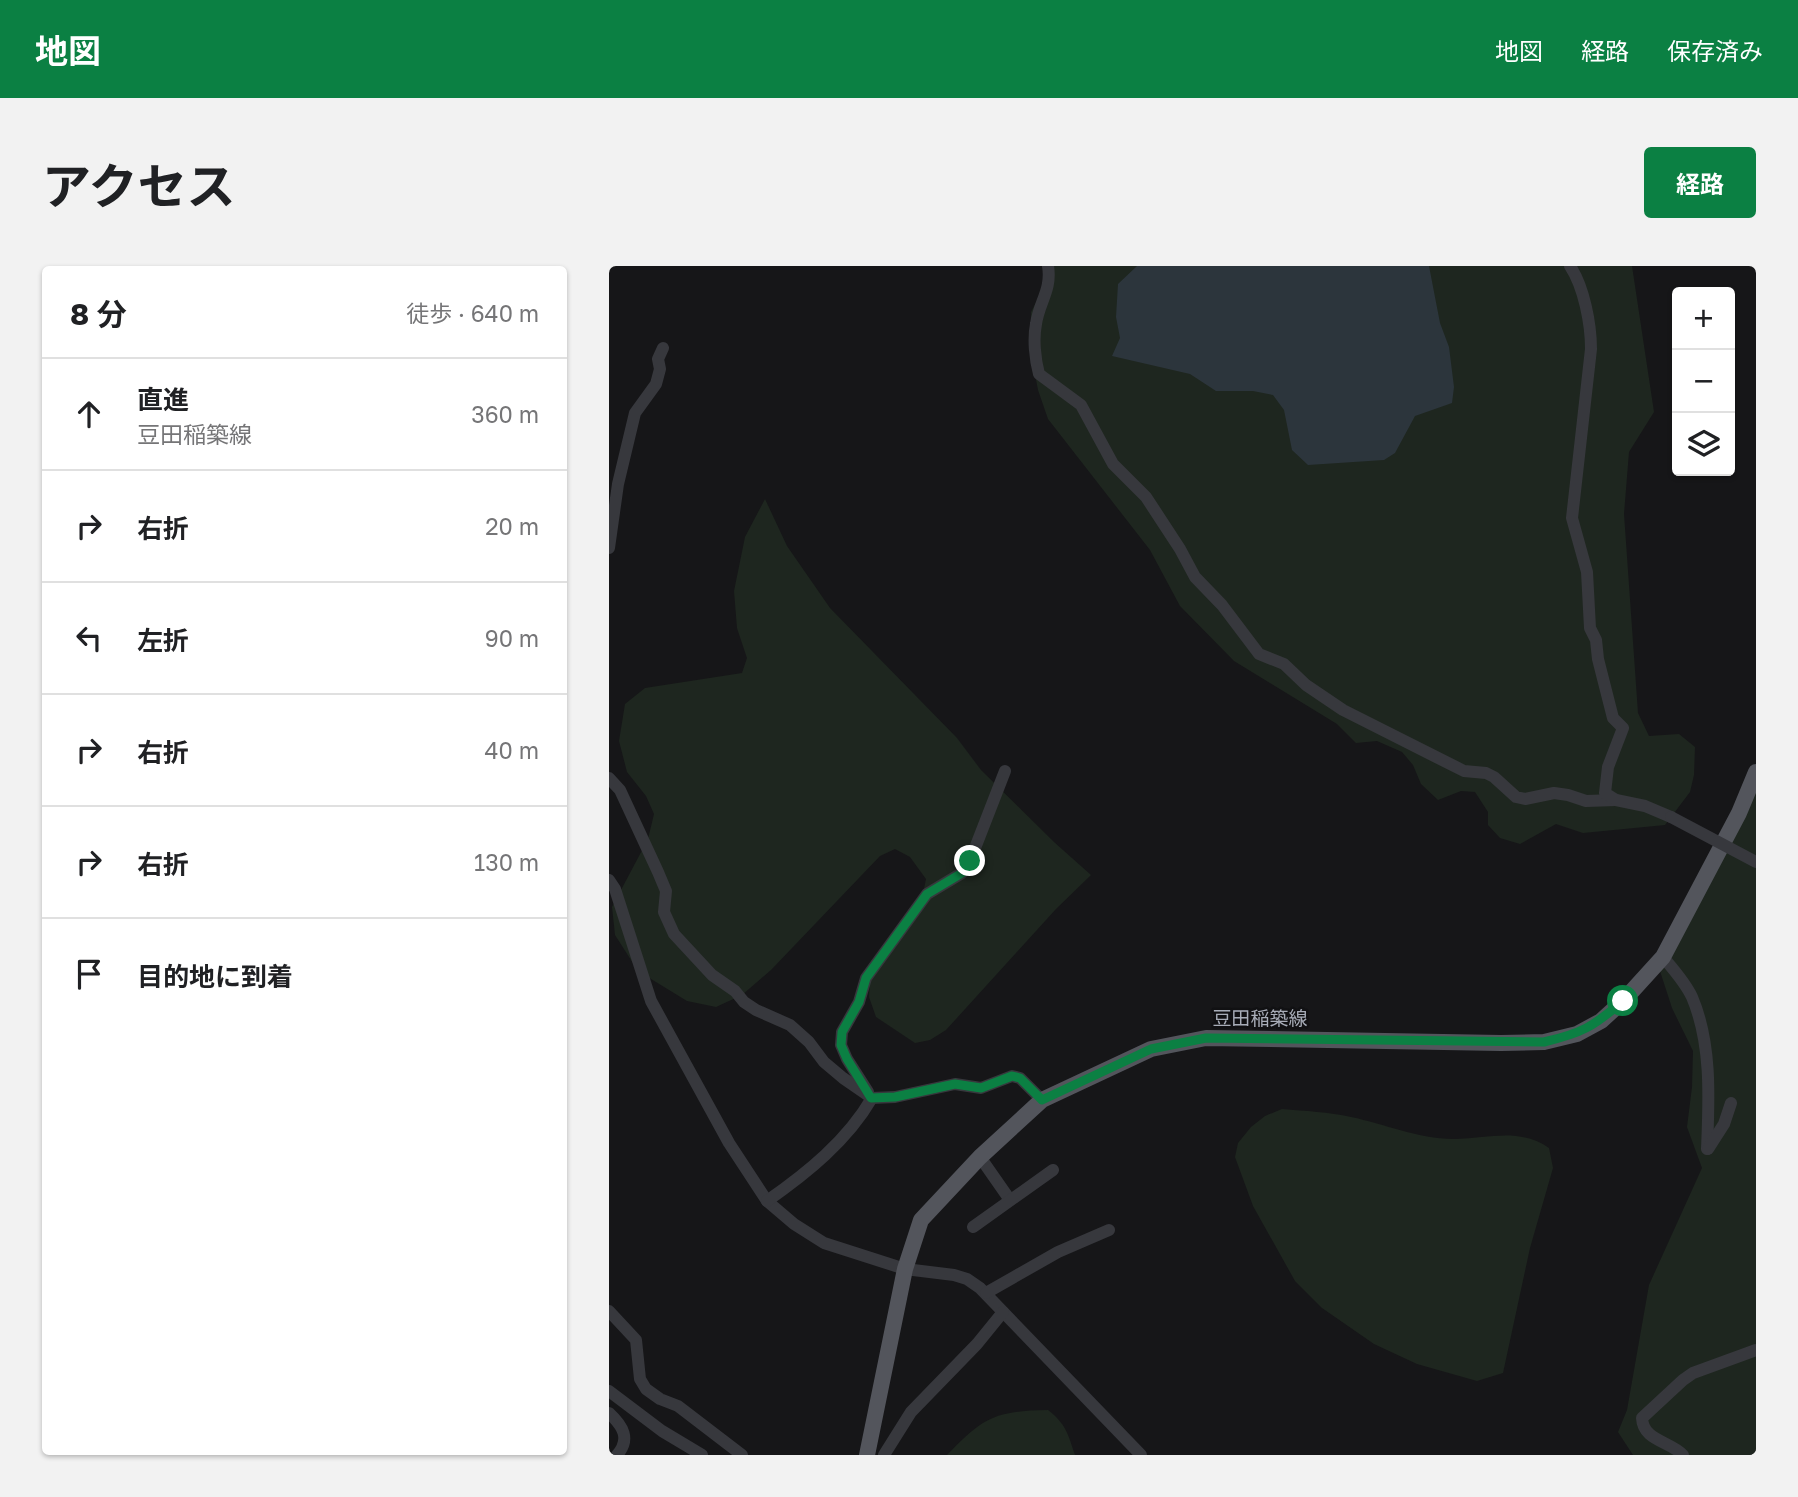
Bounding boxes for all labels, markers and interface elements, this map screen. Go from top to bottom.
text: 地図 [35,31,101,70]
text: 地図 [1495,36,1543,65]
text: 経路 [1581,36,1629,65]
text: 保存済み [1667,36,1763,65]
button: 経路 [1644,147,1756,218]
text: アクセス [42,156,236,215]
map controls [1672,287,1735,476]
button: + [1672,287,1735,350]
text: 8 分 [70,296,127,332]
text: 徒歩 · 640 m [406,299,539,327]
button: − [1672,350,1735,413]
text: 直進 [137,384,189,415]
icon: ahead [70,395,108,433]
text: 360 m [471,400,539,428]
button: layers [1672,413,1735,476]
text: 豆田稲築線 [137,420,252,448]
icon: right [70,507,108,545]
text: 20 m [485,512,539,540]
text: 右折 [137,513,189,544]
icon: left [70,619,108,657]
text: 90 m [485,624,539,652]
text: 左折 [137,625,189,656]
icon: right [70,731,108,769]
text: 40 m [485,736,539,764]
text: 右折 [137,737,189,768]
icon: right [70,843,108,881]
route end [954,845,985,876]
text: 130 m [474,848,539,876]
text: 右折 [137,849,189,880]
icon: arrive [70,955,108,993]
text: 目的地に到着 [137,961,293,992]
route start [1607,985,1638,1016]
street label: 豆田稲築線 [1212,1006,1308,1029]

